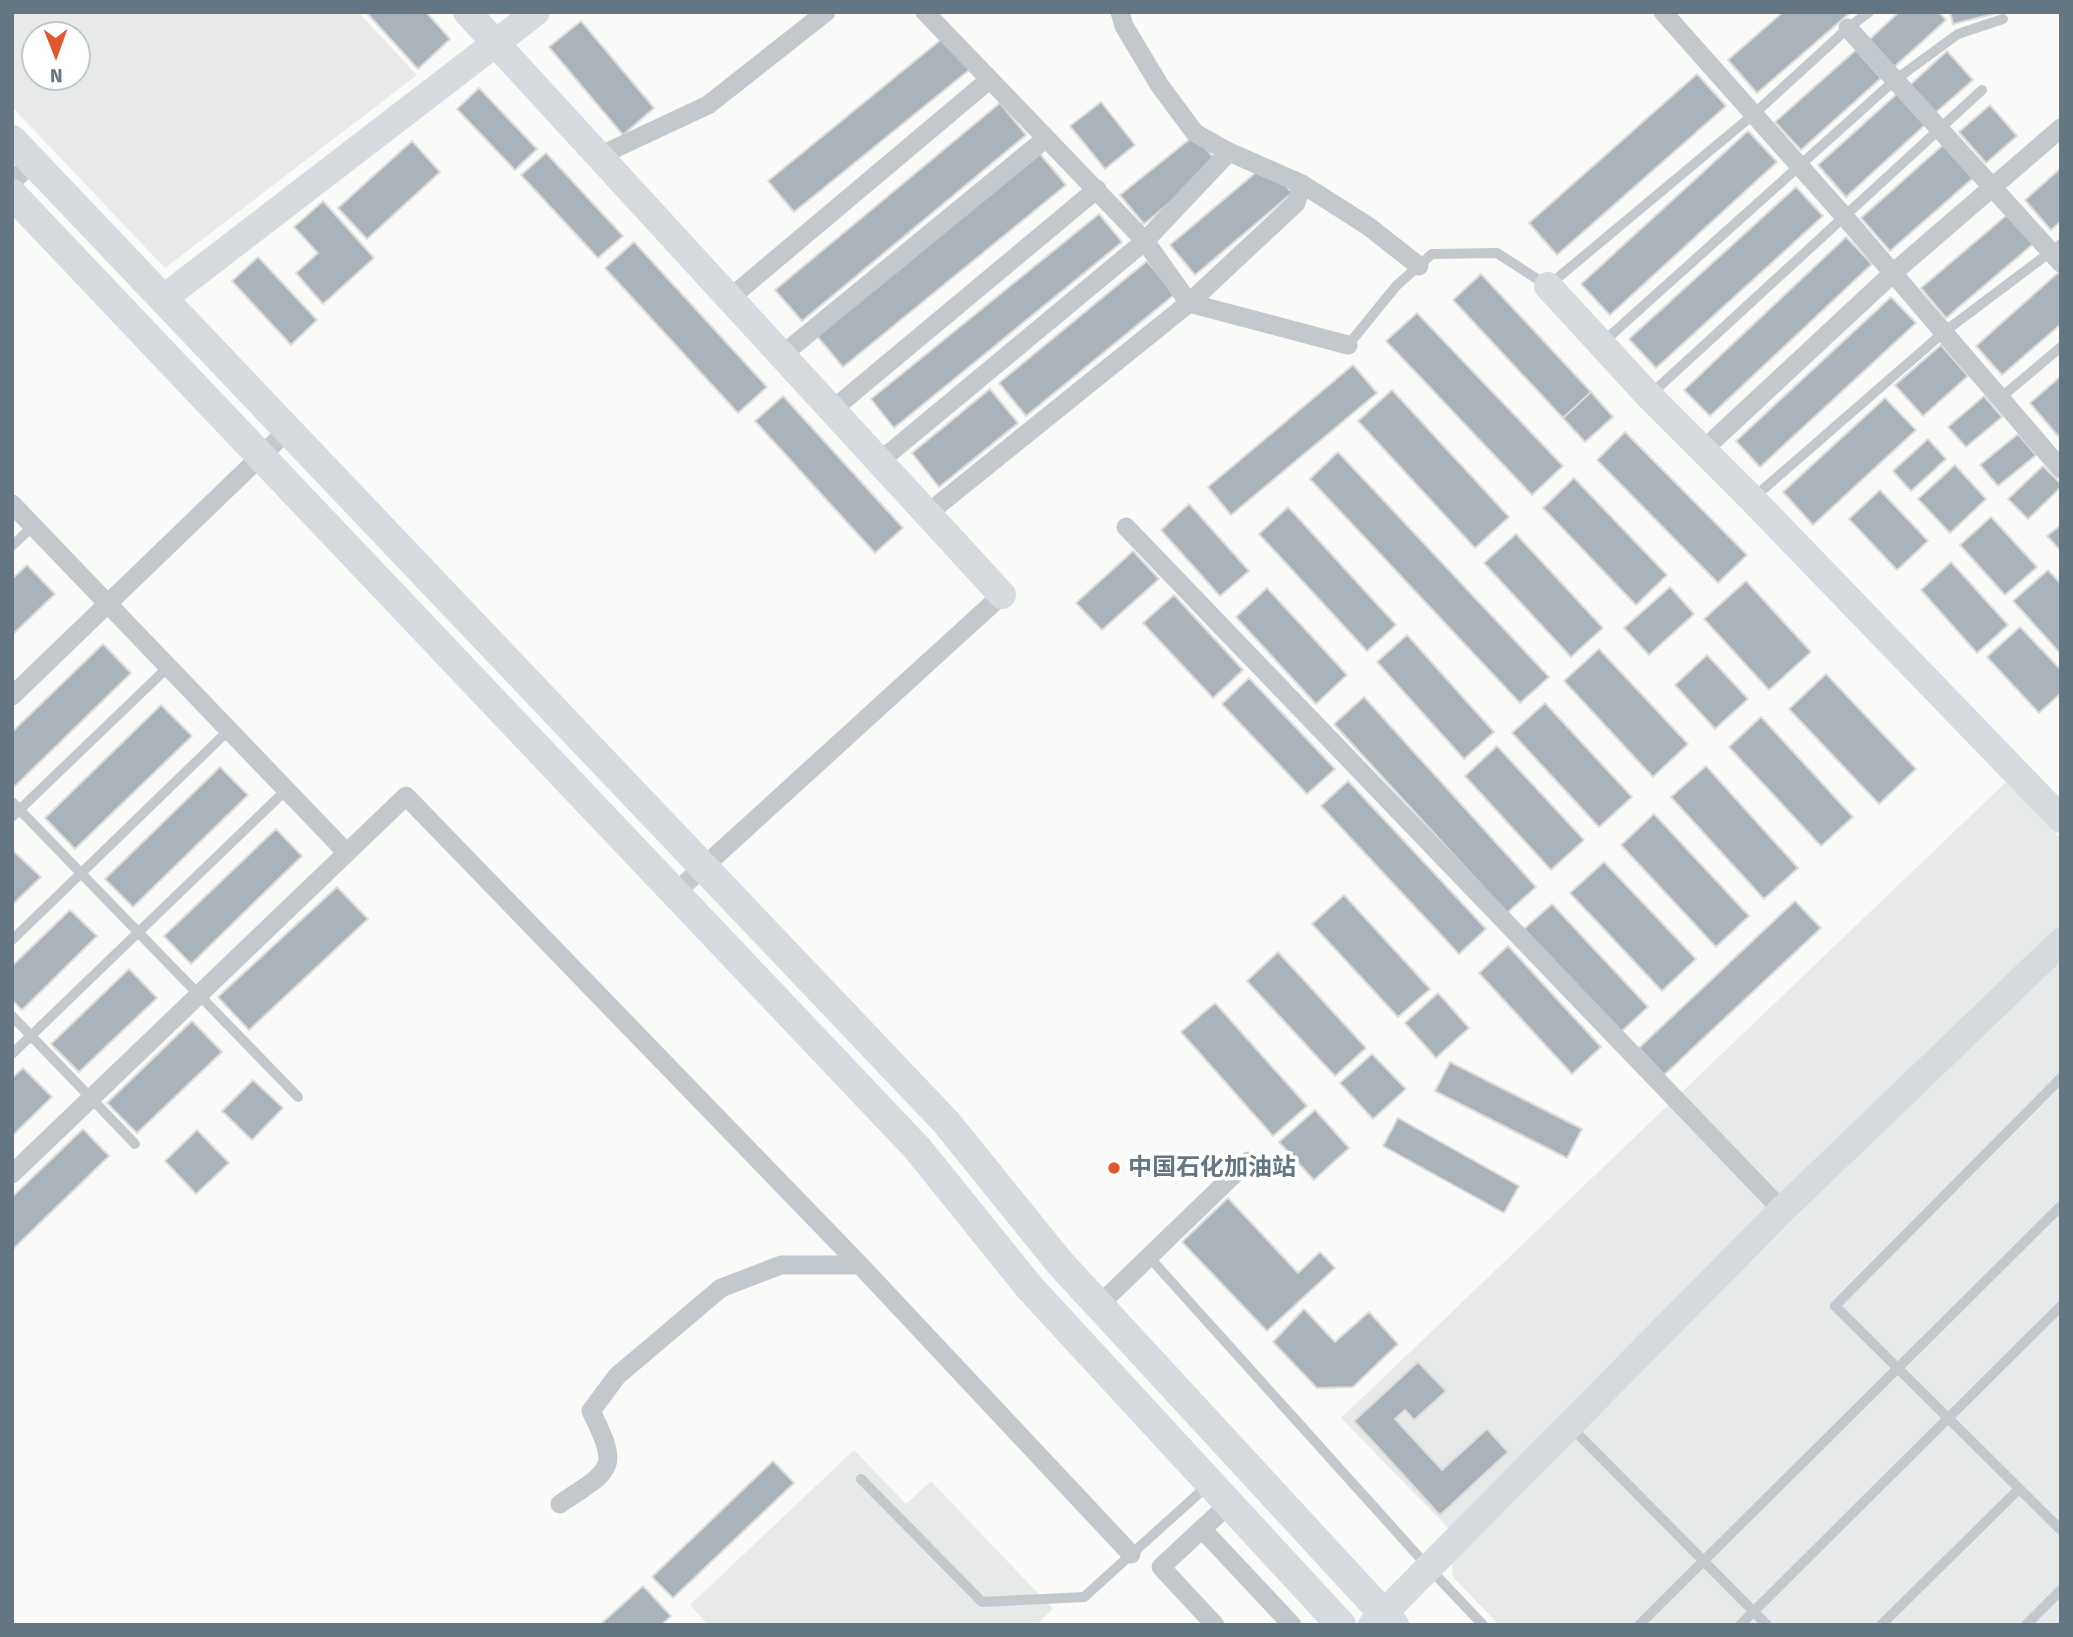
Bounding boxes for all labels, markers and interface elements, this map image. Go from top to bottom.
north arrow [21,21,91,91]
text: N [50,64,63,87]
place label: 中国石化加油站 [1128,1154,1296,1182]
marker: 中国石化加油站 [1106,1160,1122,1176]

